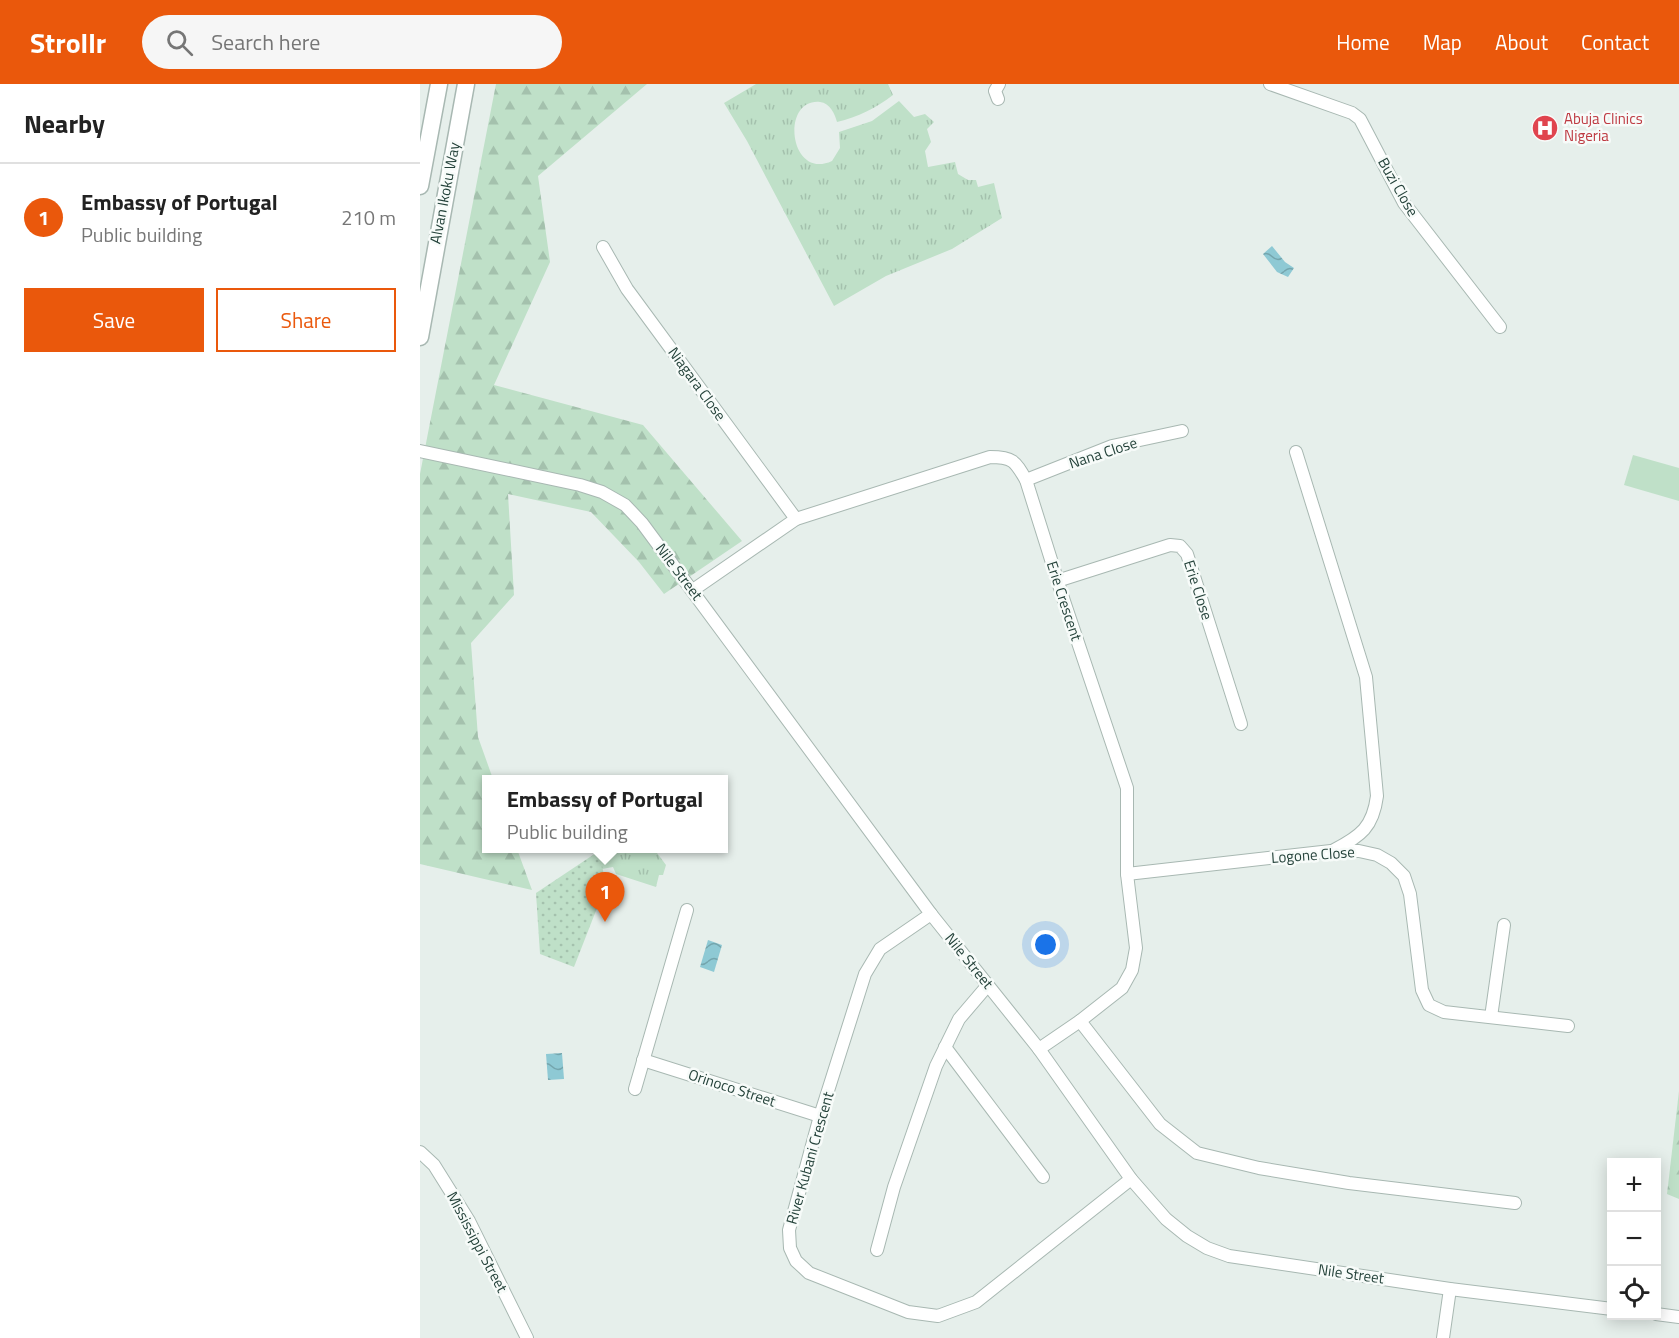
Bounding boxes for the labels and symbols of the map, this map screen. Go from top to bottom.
place label: Abuja Clinics Nigeria [1564,107,1643,147]
hospital icon: Abuja Clinics Nigeria [1530,113,1560,143]
street label: Alvan Ikoku Way [423,140,466,246]
street label: Buzi Close [1372,153,1425,221]
street label: Niagara Close [663,342,732,425]
street label: Nana Close [1066,431,1140,474]
street label: Nile Street [650,538,709,606]
street label: Erie Close [1178,557,1219,623]
street label: Erie Crescent [1041,558,1088,644]
street label: Logone Close [1270,840,1356,869]
pin: 1 [586,872,624,922]
street label: Nile Street [940,928,1000,994]
your location [1031,930,1060,959]
street label: Orinoco Street [685,1063,780,1113]
street label: River Kubani Crescent [780,1088,840,1227]
street label: Mississippi Street [441,1187,514,1297]
street label: Nile Street [1317,1257,1386,1290]

